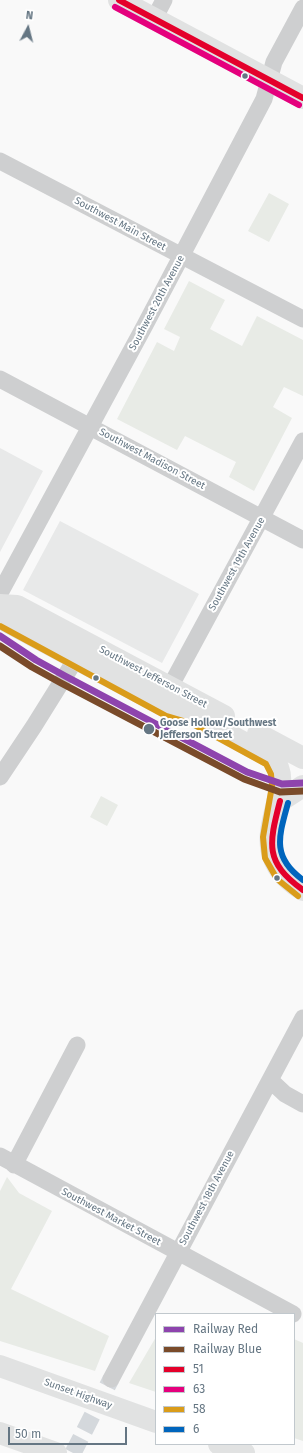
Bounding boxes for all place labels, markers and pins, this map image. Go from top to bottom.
unlabelled marker [240,71,250,81]
unlabelled marker [91,673,101,683]
place label: Goose Hollow/Southwest Jefferson Street [160,717,276,740]
marker: Goose Hollow/Southwest Jefferson Street [142,722,156,736]
unlabelled marker [272,873,282,883]

